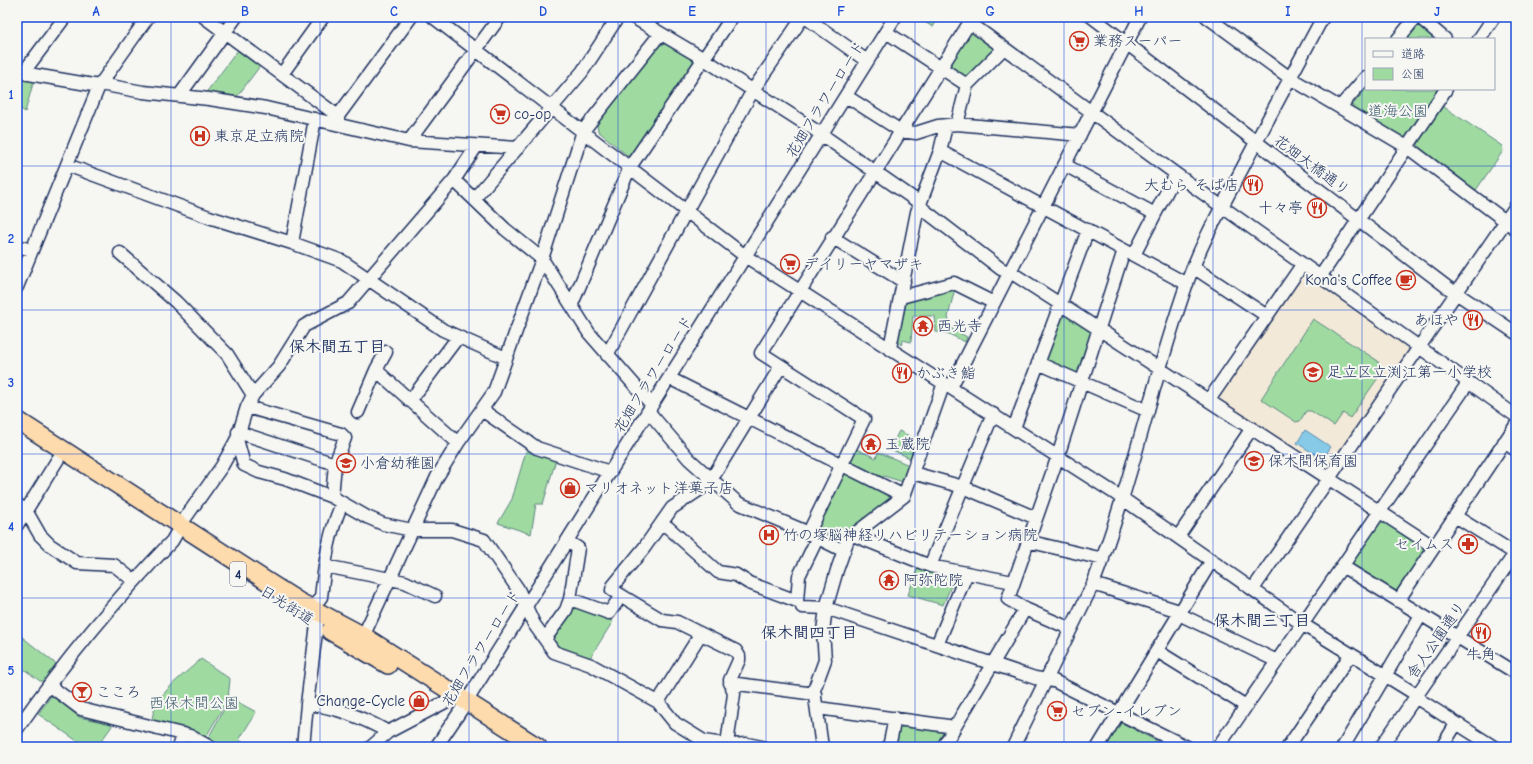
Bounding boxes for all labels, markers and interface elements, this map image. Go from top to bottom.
text: A [92,4,100,19]
text: B [241,4,249,19]
text: C [390,4,398,19]
text: D [539,4,547,19]
text: E [688,4,696,19]
text: F [837,4,845,19]
text: G [985,4,995,19]
text: H [1134,4,1144,19]
text: I [1285,4,1291,19]
text: J [1434,4,1440,19]
supermarket icon: 業務スーパー [1068,30,1090,52]
place label: 業務スーパー [1093,32,1182,50]
street label: 花畑フラワーロード [782,37,868,161]
legend [1365,38,1495,90]
text: 道路 [1401,47,1425,61]
text: 公園 [1401,67,1425,81]
text: 1 [8,87,14,102]
park label: 道海公園 [1368,102,1428,120]
supermarket icon: co-op [489,103,511,125]
place label: co-op [514,105,551,123]
hospital icon: 東京足立病院 [189,125,211,147]
place label: 東京足立病院 [214,127,304,145]
street label: 花畑大橋通り [1271,131,1353,199]
restaurant icon: 大むら そば店 [1242,174,1264,196]
place label: 大むら そば店 [1144,176,1239,194]
restaurant icon: 十々亭 [1306,197,1328,219]
place label: 十々亭 [1258,199,1303,217]
text: 2 [8,231,14,246]
supermarket icon: デイリーヤマザキ [779,253,801,275]
place label: デイリーヤマザキ [804,255,923,273]
cafe icon: Kona's Coffee [1395,269,1417,291]
place label: Kona's Coffee [1305,271,1392,289]
restaurant icon: あほや [1462,309,1484,331]
place label: あほや [1414,311,1459,329]
street label: 花畑フラワーロード [610,312,696,436]
temple icon: 西光寺 [912,315,934,337]
place label: 西光寺 [937,317,982,335]
district label: 保木間五丁目 [289,338,385,356]
school or university icon: 足立区立渕江第一小学校 [1302,361,1324,383]
restaurant icon: かぶき鮨 [891,362,913,384]
place label: 足立区立渕江第一小学校 [1327,363,1492,381]
place label: かぶき鮨 [916,364,975,382]
text: 3 [8,375,14,390]
temple icon: 玉蔵院 [860,433,882,455]
place label: 玉蔵院 [885,435,930,453]
school or university icon: 保木間保育園 [1243,450,1265,472]
school or university icon: 小倉幼稚園 [335,452,357,474]
place label: 保木間保育園 [1268,452,1358,470]
place label: 小倉幼稚園 [360,454,435,472]
shop icon: マリオネット洋菓子店 [559,477,581,499]
place label: マリオネット洋菓子店 [584,479,733,497]
text: 4 [8,519,14,534]
hospital icon: 竹の塚脳神経リハビリテーション病院 [758,524,780,546]
place label: 竹の塚脳神経リハビリテーション病院 [783,526,1038,544]
pharmacy icon: セイムス [1457,533,1479,555]
place label: セイムス [1395,535,1454,553]
road number: 4 [230,562,246,586]
temple icon: 阿弥陀院 [878,569,900,591]
place label: 阿弥陀院 [903,571,963,589]
street label: 日光街道 [257,581,317,629]
street label: 花畑フラワーロード [438,586,524,710]
street label: 舎人公園通り [1403,598,1469,682]
district label: 保木間三丁目 [1214,612,1310,630]
restaurant icon: 牛角 [1470,622,1492,644]
district label: 保木間四丁目 [761,624,857,642]
place label: 牛角 [1466,645,1496,663]
text: 5 [8,663,15,678]
bar icon: こころ [71,681,93,703]
place label: こころ [96,683,141,701]
shop icon: Change-Cycle [408,690,430,712]
place label: Change-Cycle [316,692,405,710]
park label: 西保木間公園 [149,694,239,712]
supermarket icon: セブン-イレブン [1046,700,1068,722]
place label: セブン-イレブン [1071,702,1182,720]

